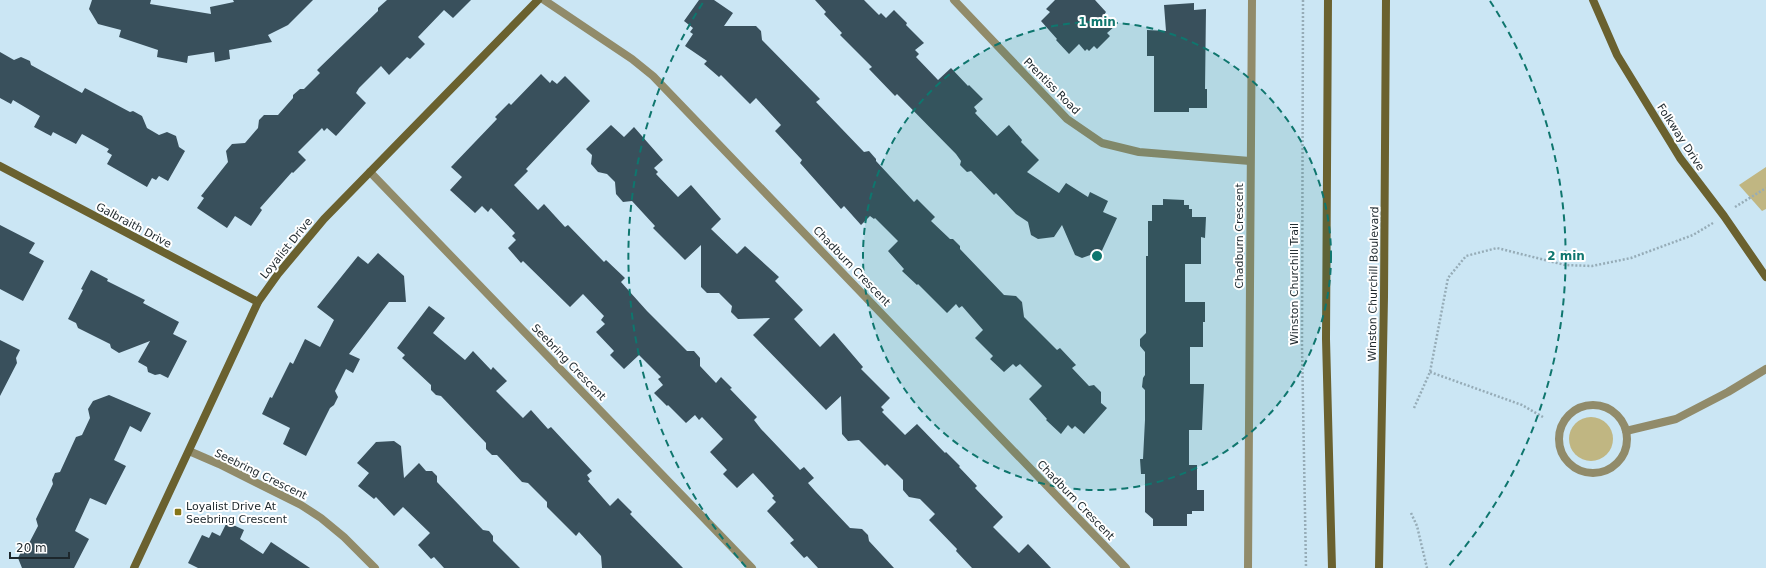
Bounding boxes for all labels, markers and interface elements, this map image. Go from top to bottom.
text: 1 min [1078,15,1116,29]
street label: Prentiss Road [1021,55,1083,117]
street label: Folkway Drive [1654,101,1707,173]
street label: Chadburn Crescent [1233,182,1246,289]
street label: Galbraith Drive [94,200,174,251]
street label: Winston Churchill Boulevard [1366,206,1381,362]
street label: Loyalist Drive [258,215,315,282]
street label: Winston Churchill Trail [1288,223,1301,345]
street label: Chadburn Crescent [810,224,894,309]
centre of rings [1090,249,1104,263]
text: 2 min [1547,249,1585,263]
street label: Seebring Crescent [529,321,609,404]
street label: Seebring Crescent [213,446,310,503]
street label: Chadburn Crescent [1034,458,1118,543]
place label: Loyalist Drive At Seebring Crescent [186,500,288,526]
marker: Loyalist Drive At Seebring Crescent [173,507,183,517]
scale bar [10,534,69,560]
text: 20 m [16,541,47,555]

